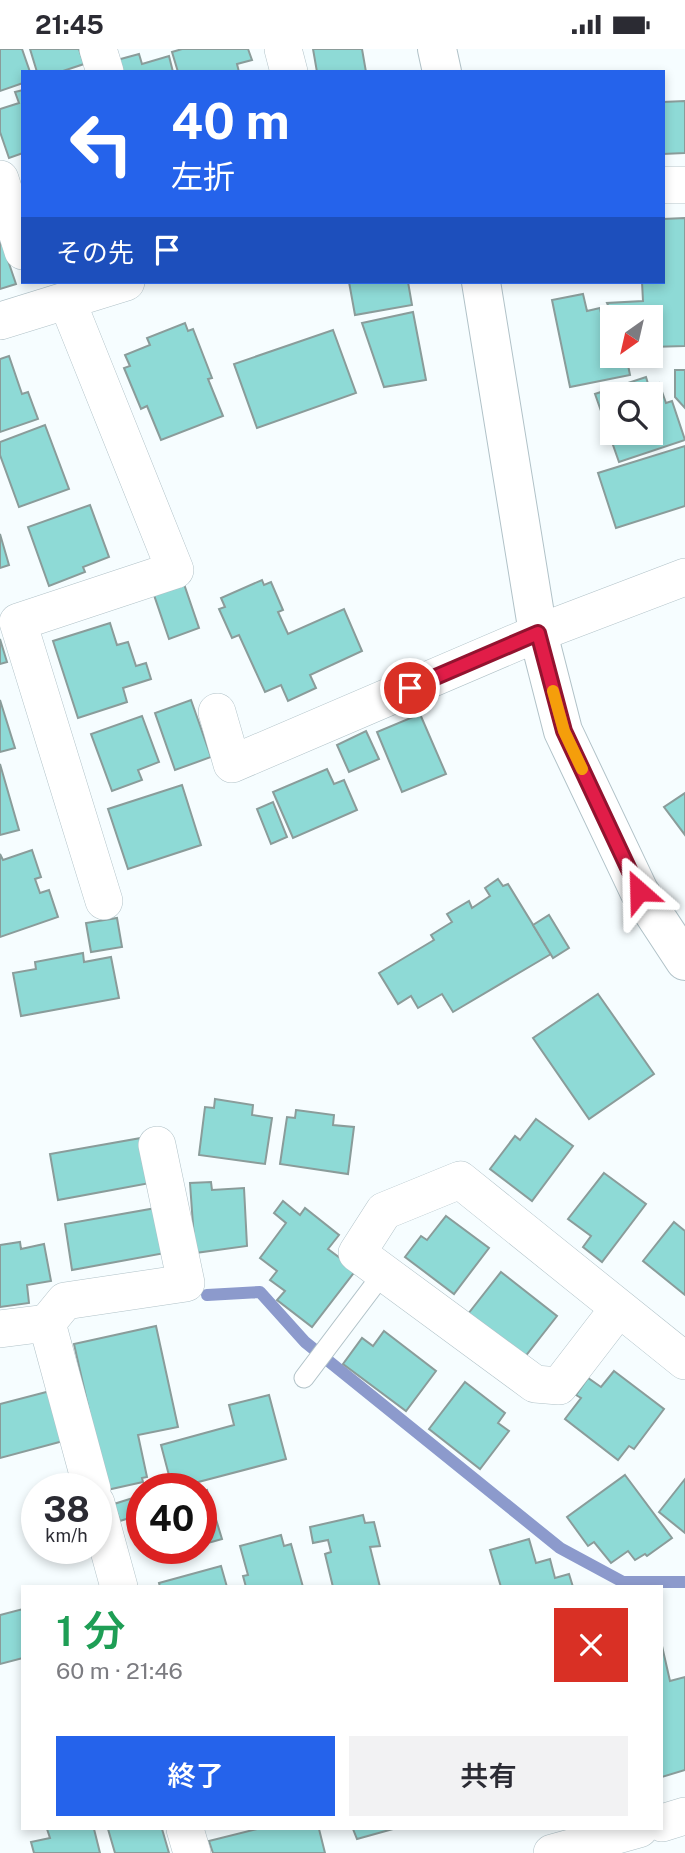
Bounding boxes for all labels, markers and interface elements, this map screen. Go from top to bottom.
text: 21:45 [35,9,104,40]
text: 40 m [171,92,290,150]
icon: left [56,98,147,189]
text: 左折 [171,158,235,195]
icon: arrive [148,231,186,269]
text: その先 [56,237,134,268]
north arrow [600,305,663,367]
map controls [600,305,663,445]
button: search [600,382,663,445]
pin [380,658,440,718]
icon: arrive [391,669,429,707]
position arrow [602,854,676,928]
speed limit sign: 40 [126,1473,217,1564]
text: 38 [43,1489,90,1530]
text: km/h [45,1525,88,1546]
text: 1 分 [56,1606,125,1655]
button: close [554,1608,628,1682]
text: 60 m · 21:46 [56,1657,183,1684]
button: 終了 [56,1736,335,1816]
button: 共有 [349,1736,628,1816]

